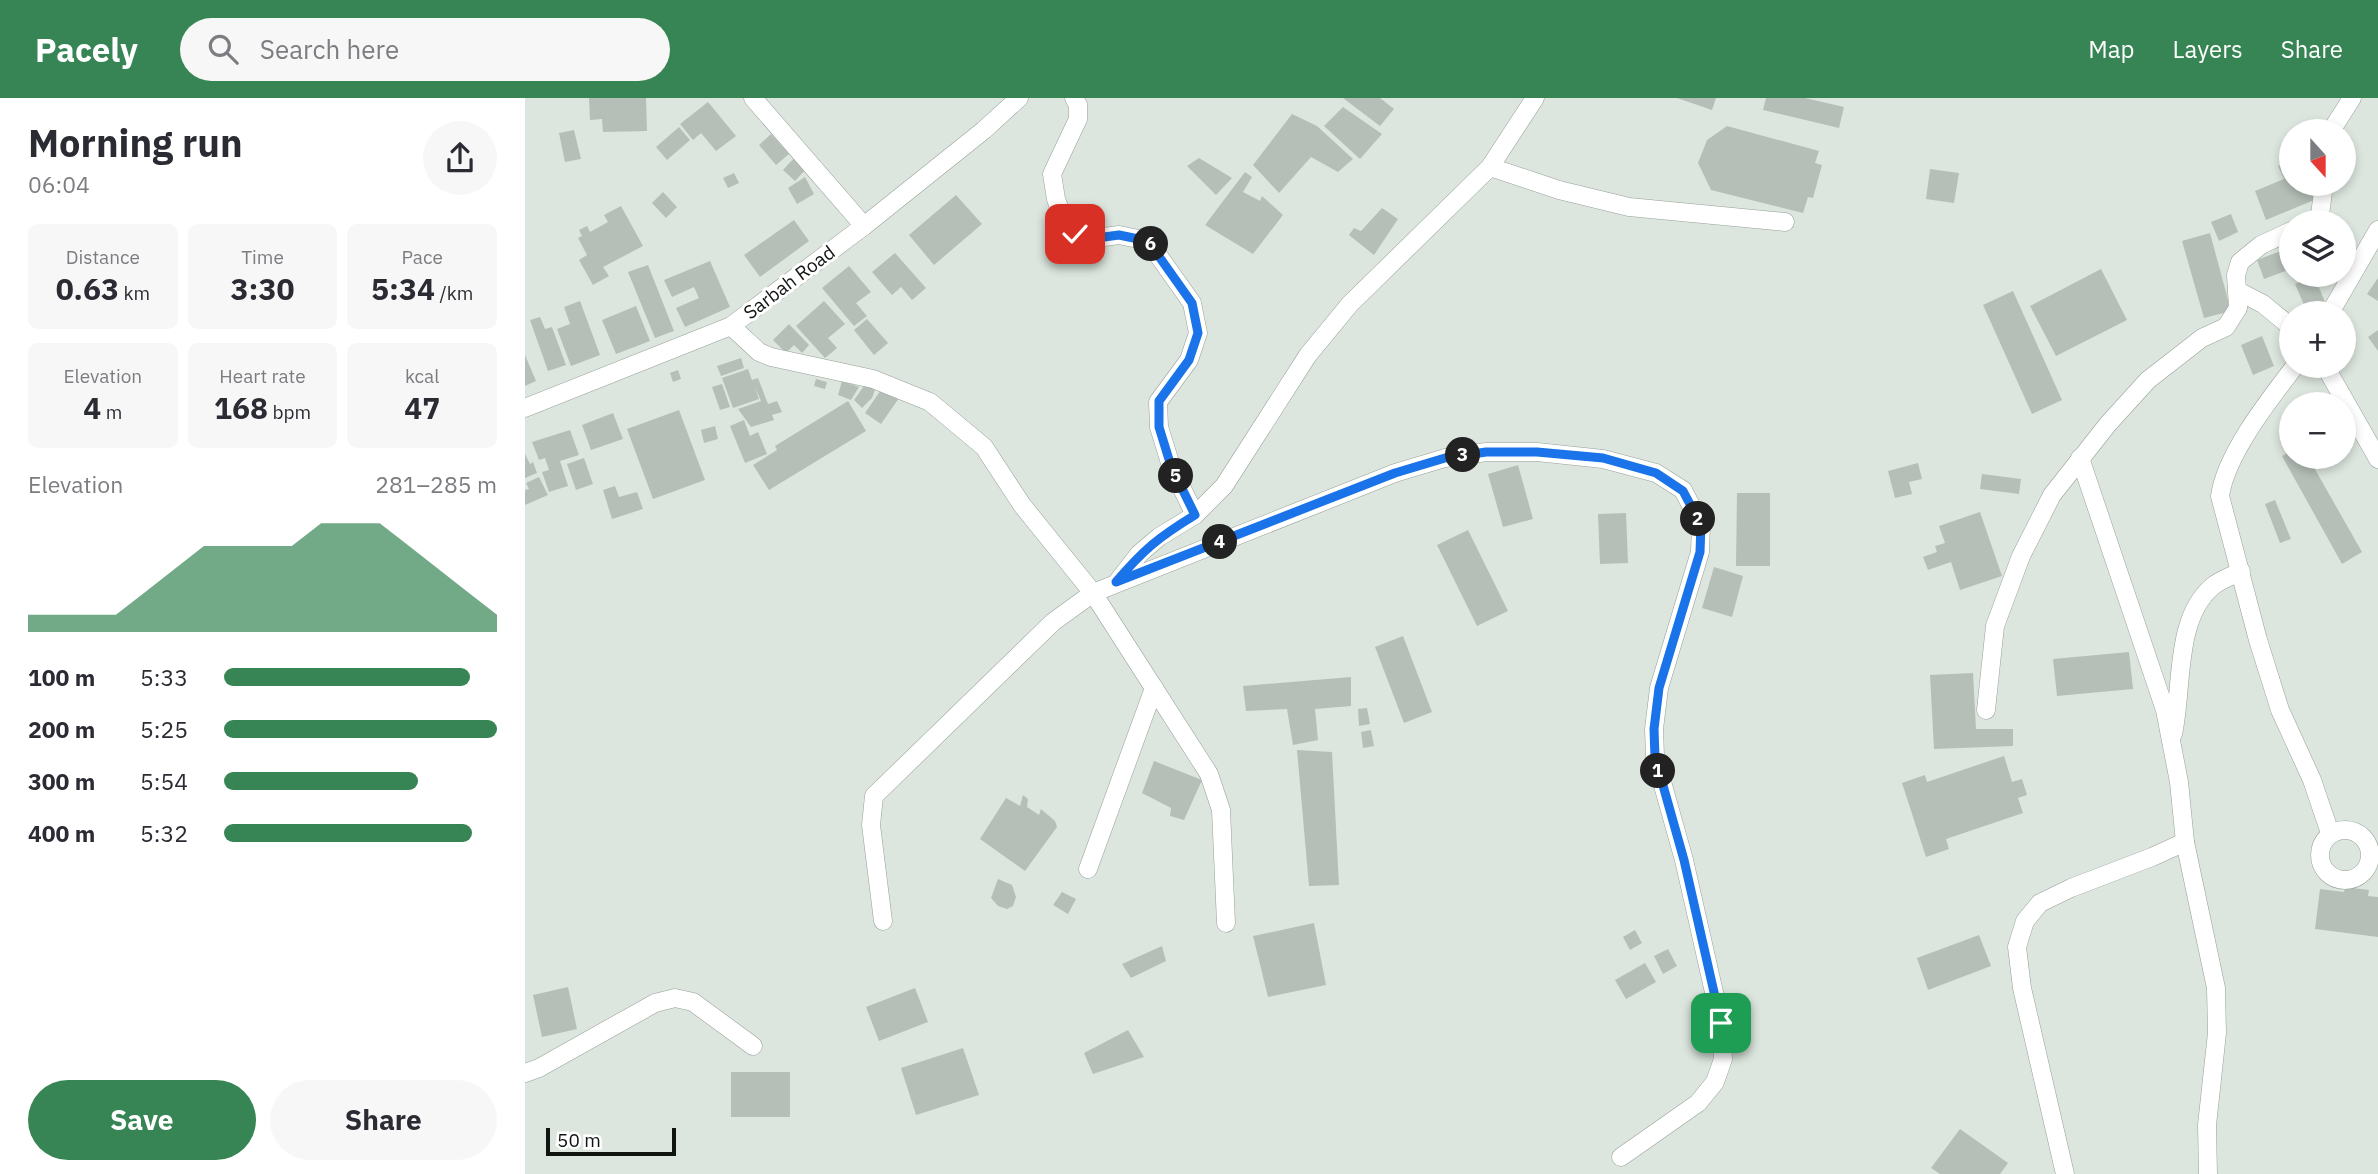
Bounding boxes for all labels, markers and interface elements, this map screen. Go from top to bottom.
search box [180,18,670,81]
text: Pacely [35,28,138,71]
icon: search [204,30,242,68]
text: Search here [260,32,399,66]
text: Map [2088,33,2135,65]
text: Layers [2173,33,2243,65]
text: Share [2281,33,2343,65]
text: Morning run [28,118,243,167]
north arrow [2279,119,2355,196]
map controls [2279,119,2356,469]
button: share [423,121,497,195]
text: 06:04 [28,169,90,199]
pin [1045,204,1105,264]
button: layers [2279,210,2356,287]
icon: check [1056,215,1094,253]
pin: 6 [1133,226,1169,262]
text: 6 [1145,231,1156,255]
street label: Sarbah Road [739,240,839,324]
text: Distance [66,245,140,269]
text: Time [241,245,284,269]
text: Pace [401,245,443,269]
text: 0.63 [56,269,119,308]
text: 3:30 [231,269,294,308]
text: 5:34 [371,269,435,308]
text: km [119,281,150,305]
text: /km [435,281,473,305]
button: + [2279,301,2356,378]
text: Elevation [63,364,142,388]
text: Heart rate [219,364,306,388]
text: kcal [405,364,439,388]
text: 4 [83,388,101,427]
text: 168 [214,388,268,427]
text: 47 [404,388,440,427]
button: − [2279,392,2356,469]
text: m [101,400,122,424]
text: bpm [268,400,311,424]
pin: 3 [1445,438,1481,472]
text: 3 [1457,442,1468,466]
pin: 5 [1159,458,1193,494]
text: 5 [1170,463,1181,487]
text: Elevation [28,469,123,499]
text: 281–285 m [375,469,497,499]
pin: 2 [1681,502,1715,536]
text: 2 [1692,506,1703,530]
pin: 4 [1203,524,1237,560]
text: 4 [1214,529,1225,553]
text: 100 m [28,662,95,692]
text: 5:33 [140,662,188,692]
text: 200 m [28,714,95,744]
text: 5:25 [140,714,188,744]
pin: 1 [1641,754,1675,788]
text: 1 [1652,758,1663,782]
text: 300 m [28,766,95,796]
text: 5:54 [140,766,188,796]
text: 400 m [28,818,95,848]
text: 5:32 [140,818,188,848]
pin [1691,993,1751,1053]
icon: arrive [1702,1004,1740,1042]
button: Save [28,1080,256,1160]
button: Share [270,1080,497,1160]
scale bar [546,1125,675,1157]
text: 50 m [557,1128,601,1152]

